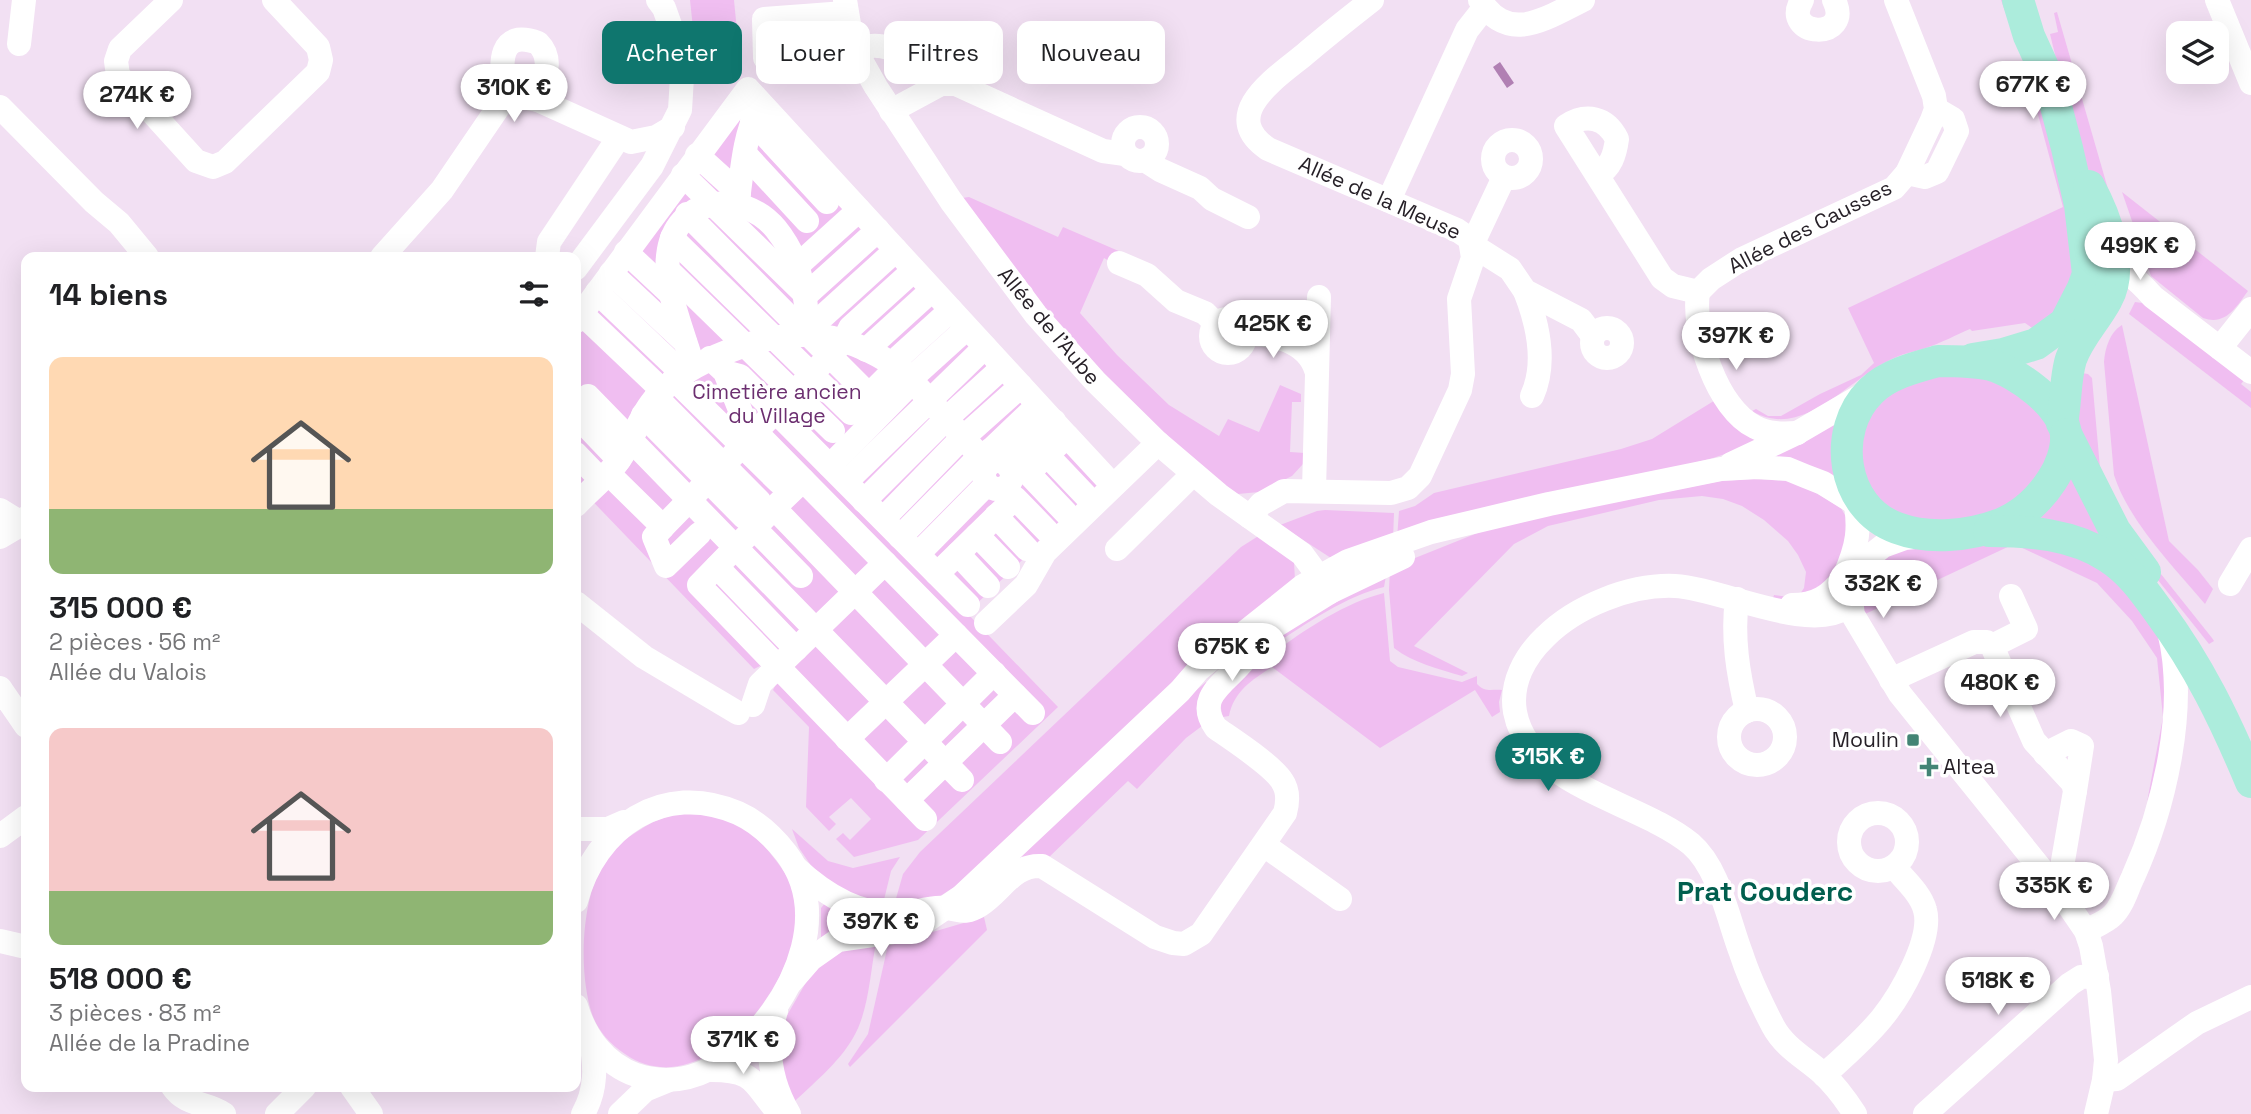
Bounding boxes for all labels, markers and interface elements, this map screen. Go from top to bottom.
chip: Acheter [602,21,742,84]
chip: Louer [756,21,870,84]
chip: Filtres [884,21,1003,84]
chip: Nouveau [1017,21,1165,84]
map controls [2166,21,2229,84]
button: layers [2166,21,2229,84]
pin: 677K € [1976,61,2090,121]
pin: 310K € [457,64,571,124]
text: 677K € [1995,69,2071,99]
pin: 274K € [80,72,194,131]
text: 310K € [477,72,551,102]
text: 274K € [99,79,175,109]
street label: Allée de la Meuse [1295,150,1465,245]
street label: Allée des Causses [1723,174,1896,279]
pin: 499K € [2083,222,2197,282]
text: 499K € [2101,230,2179,260]
street label: Allée de l'Aube [992,261,1107,390]
text: 14 biens [49,275,168,314]
icon: filters [515,275,553,313]
pin: 425K € [1216,300,1330,360]
text: 425K € [1234,308,1312,338]
pin: 397K € [1679,312,1793,372]
text: 397K € [1698,320,1774,350]
park label: Cimetière ancien du Village [692,378,862,429]
icon: home [238,402,364,528]
pin: 332K € [1826,560,1940,620]
text: 332K € [1844,568,1922,598]
text: 315 000 € [49,588,192,627]
pin: 675K € [1175,624,1289,683]
text: 2 pièces · 56 m² [49,627,220,657]
text: 675K € [1194,631,1270,661]
text: Allée du Valois [49,657,207,687]
pin: 480K € [1943,660,2057,719]
text: 480K € [1960,667,2040,697]
place label: Moulin [1832,726,1899,753]
marker: Moulin [1905,732,1921,748]
pin: 315K € [1491,734,1605,793]
text: 315K € [1511,741,1585,771]
place label: Altea [1943,753,1995,780]
marker: Altea [1921,759,1937,775]
icon: home [238,773,364,899]
pin: 335K € [1997,862,2111,922]
text: 335K € [2015,870,2093,900]
district label: Prat Couderc [1677,873,1853,909]
pin: 397K € [824,898,938,958]
text: 397K € [843,906,919,936]
pin: 518K € [1941,958,2055,1017]
text: 518 000 € [49,959,192,998]
text: 518K € [1961,965,2035,995]
text: 3 pièces · 83 m² [49,998,221,1028]
pin: 371K € [686,1016,800,1076]
text: 371K € [707,1024,779,1054]
text: Allée de la Pradine [49,1028,250,1058]

